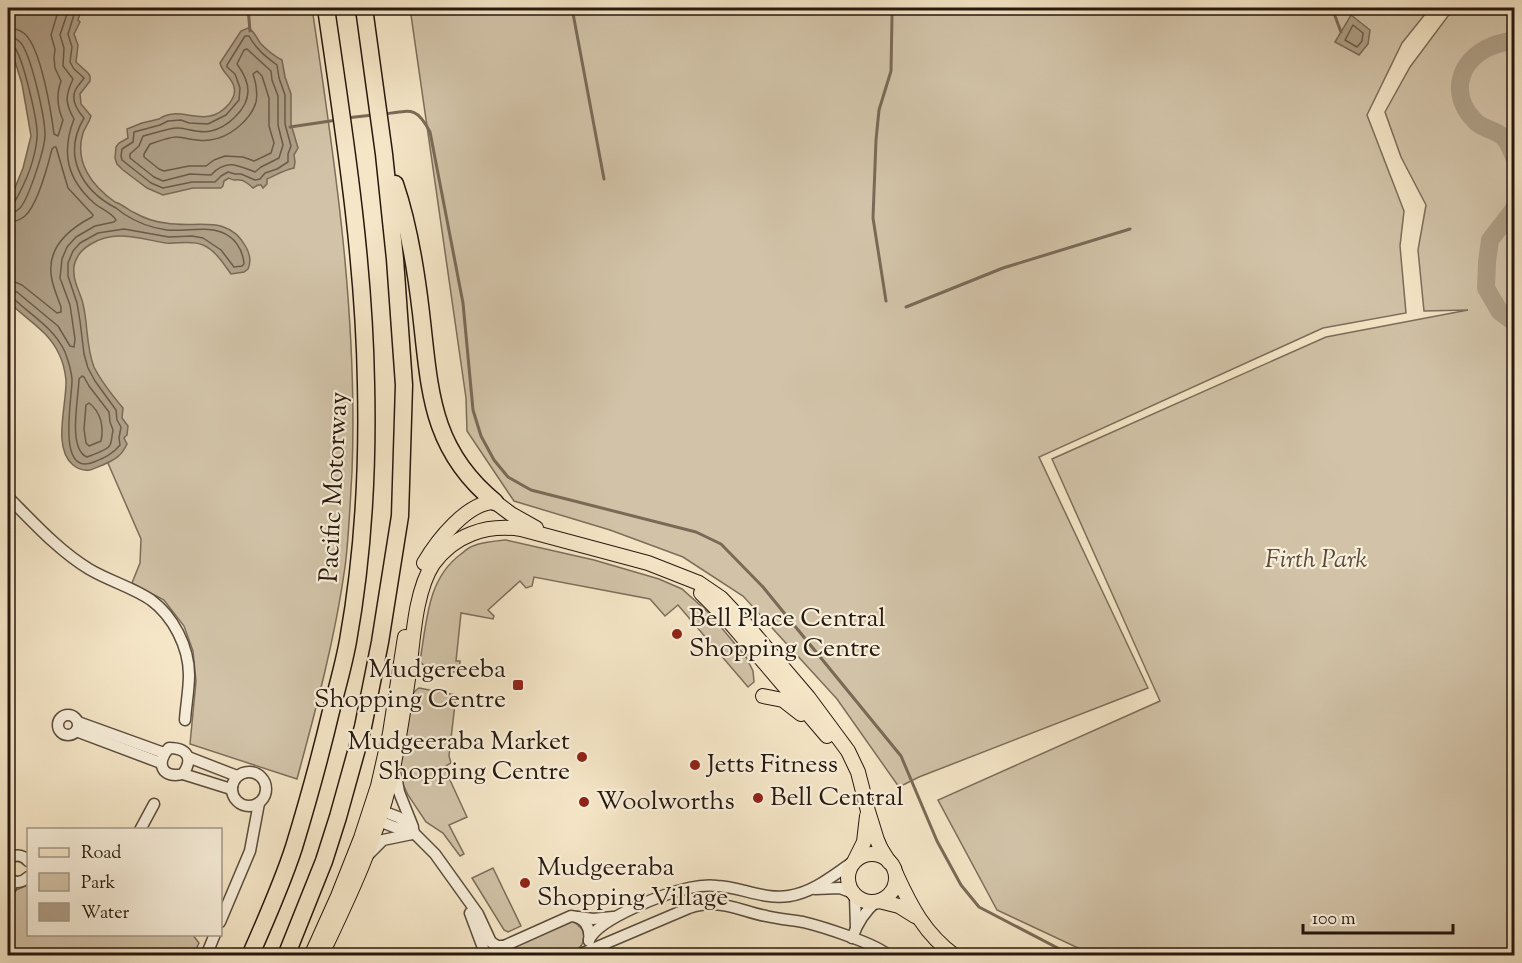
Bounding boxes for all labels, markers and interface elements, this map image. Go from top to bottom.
street label: Pacific Motorway [312,391,358,583]
park label: Firth Park [1265,542,1368,579]
place label: Bell Place Central Shopping Centre [689,601,886,668]
marker: Bell Place Central Shopping Centre [670,627,684,641]
place label: Mudgereeba Shopping Centre [314,652,506,719]
marker: Mudgereeba Shopping Centre [511,678,525,692]
place label: Mudgeeraba Market Shopping Centre [347,724,570,791]
place label: Jetts Fitness [705,747,838,784]
marker: Mudgeeraba Market Shopping Centre [575,750,589,764]
marker: Jetts Fitness [688,758,702,772]
place label: Bell Central [770,780,904,817]
place label: Woolworths [596,784,735,821]
marker: Bell Central [751,791,765,805]
marker: Woolworths [577,795,591,809]
legend [27,828,222,936]
text: Road [81,841,121,867]
place label: Mudgeeraba Shopping Village [537,850,728,917]
text: Park [81,871,116,897]
marker: Mudgeeraba Shopping Village [518,876,532,890]
scale bar [1303,897,1453,935]
text: Water [81,901,130,927]
text: 100 m [1312,907,1356,933]

